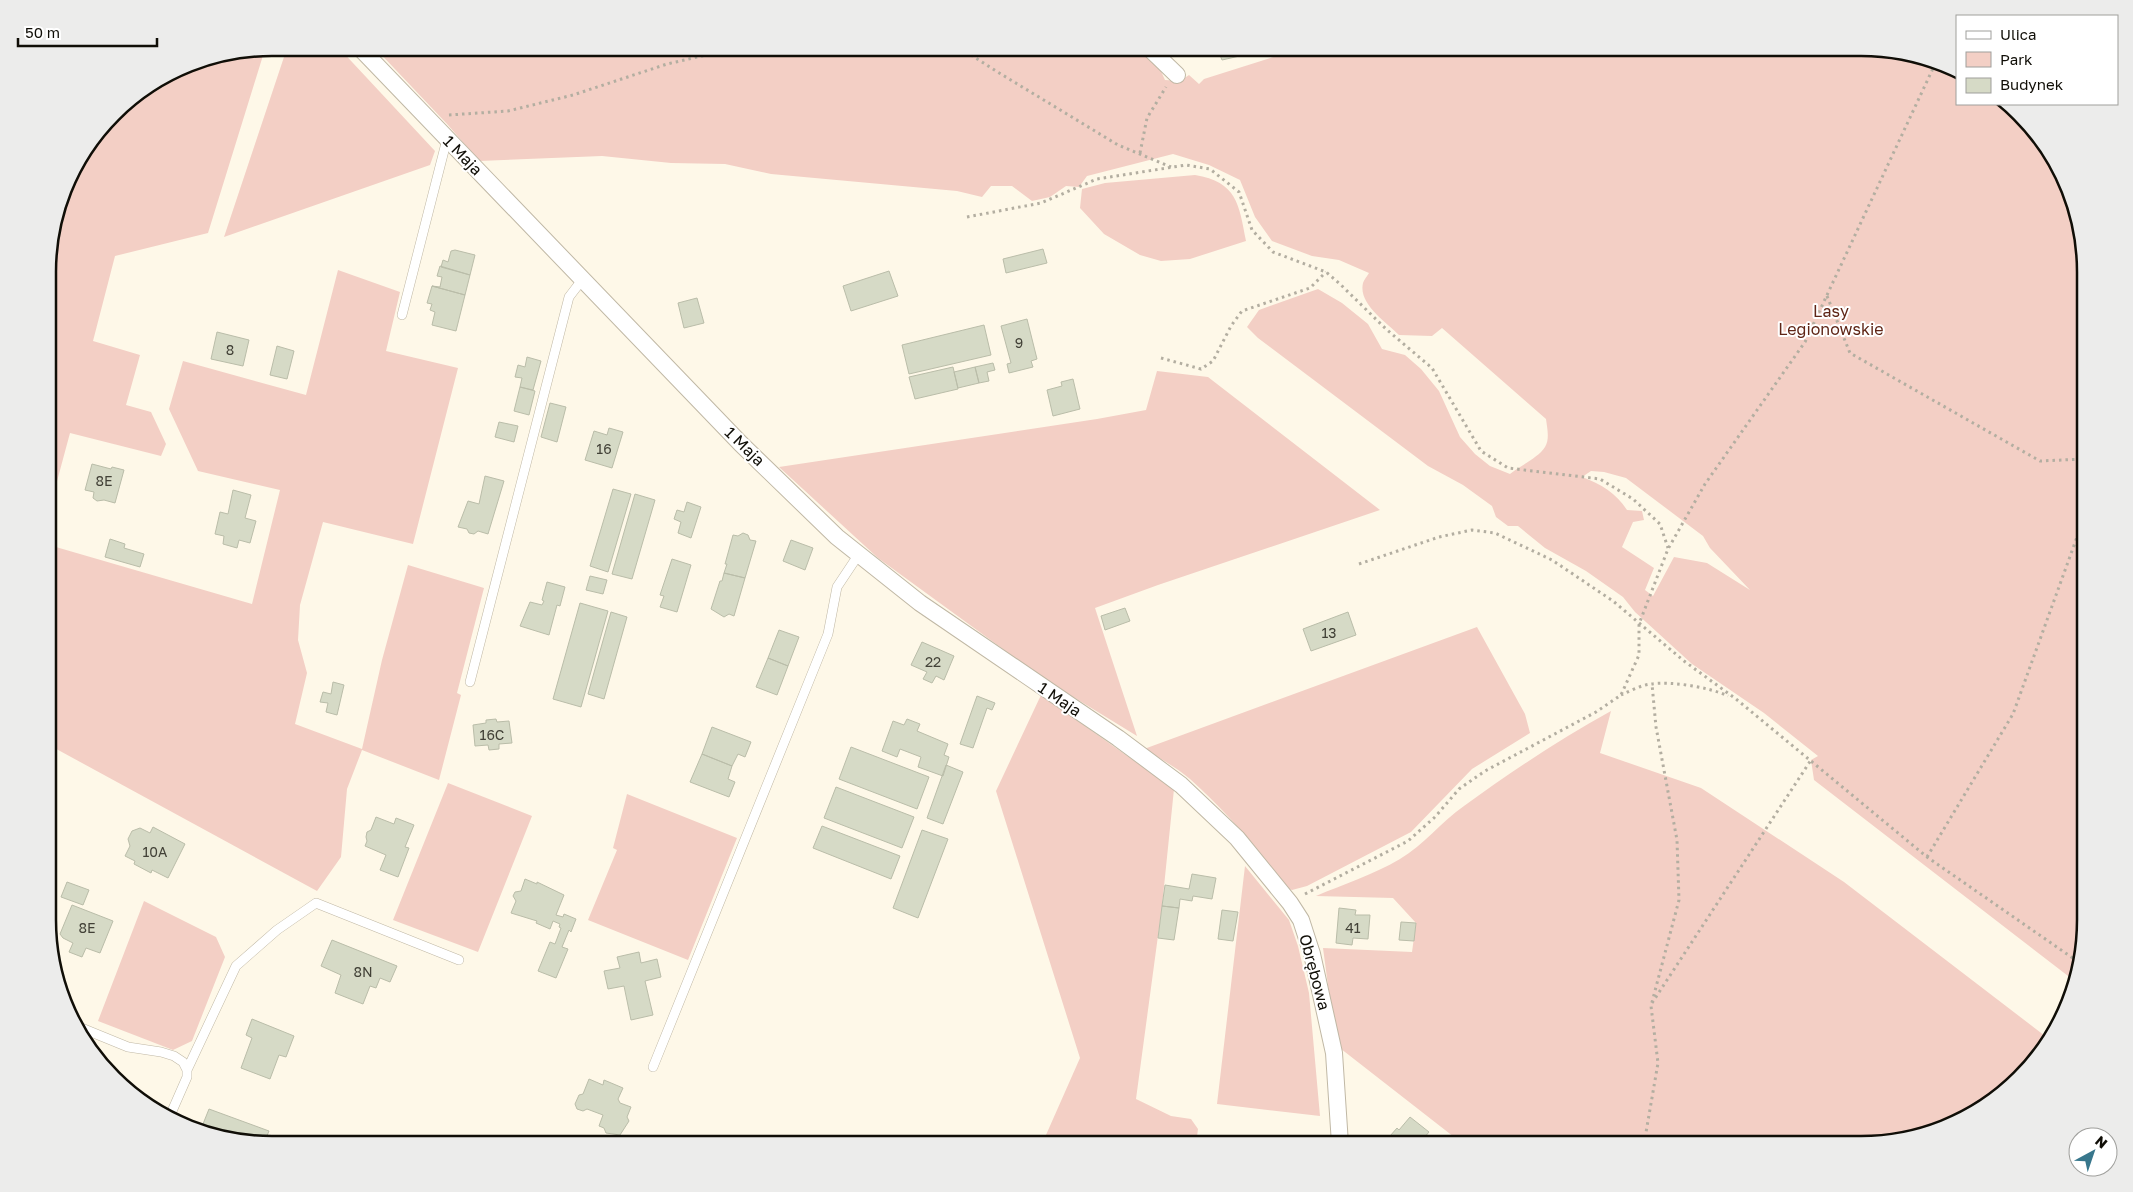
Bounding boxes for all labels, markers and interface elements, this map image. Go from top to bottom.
scale bar [18,15,156,47]
legend [1956,15,2118,105]
text: 50 m [25,23,60,41]
text: Ulica [2000,25,2036,43]
text: Park [2000,50,2033,68]
text: Budynek [2000,75,2064,93]
street label: 1 Maja [439,131,487,179]
park label: Lasy Legionowskie [1778,301,1884,339]
house number: 9 [1015,334,1023,351]
house number: 8 [226,341,234,358]
street label: 1 Maja [721,422,769,470]
house number: 16 [596,440,612,457]
house number: 8E [95,472,113,489]
house number: 13 [1322,624,1336,641]
house number: 22 [925,653,941,670]
street label: 1 Maja [1035,677,1085,721]
house number: 16C [480,726,504,743]
house number: 10A [143,843,168,860]
house number: 8E [78,919,96,936]
house number: 41 [1345,919,1361,936]
street label: Obrębowa [1295,932,1335,1012]
house number: 8N [353,963,373,980]
north arrow [2068,1127,2118,1177]
text: N [2092,1132,2111,1152]

